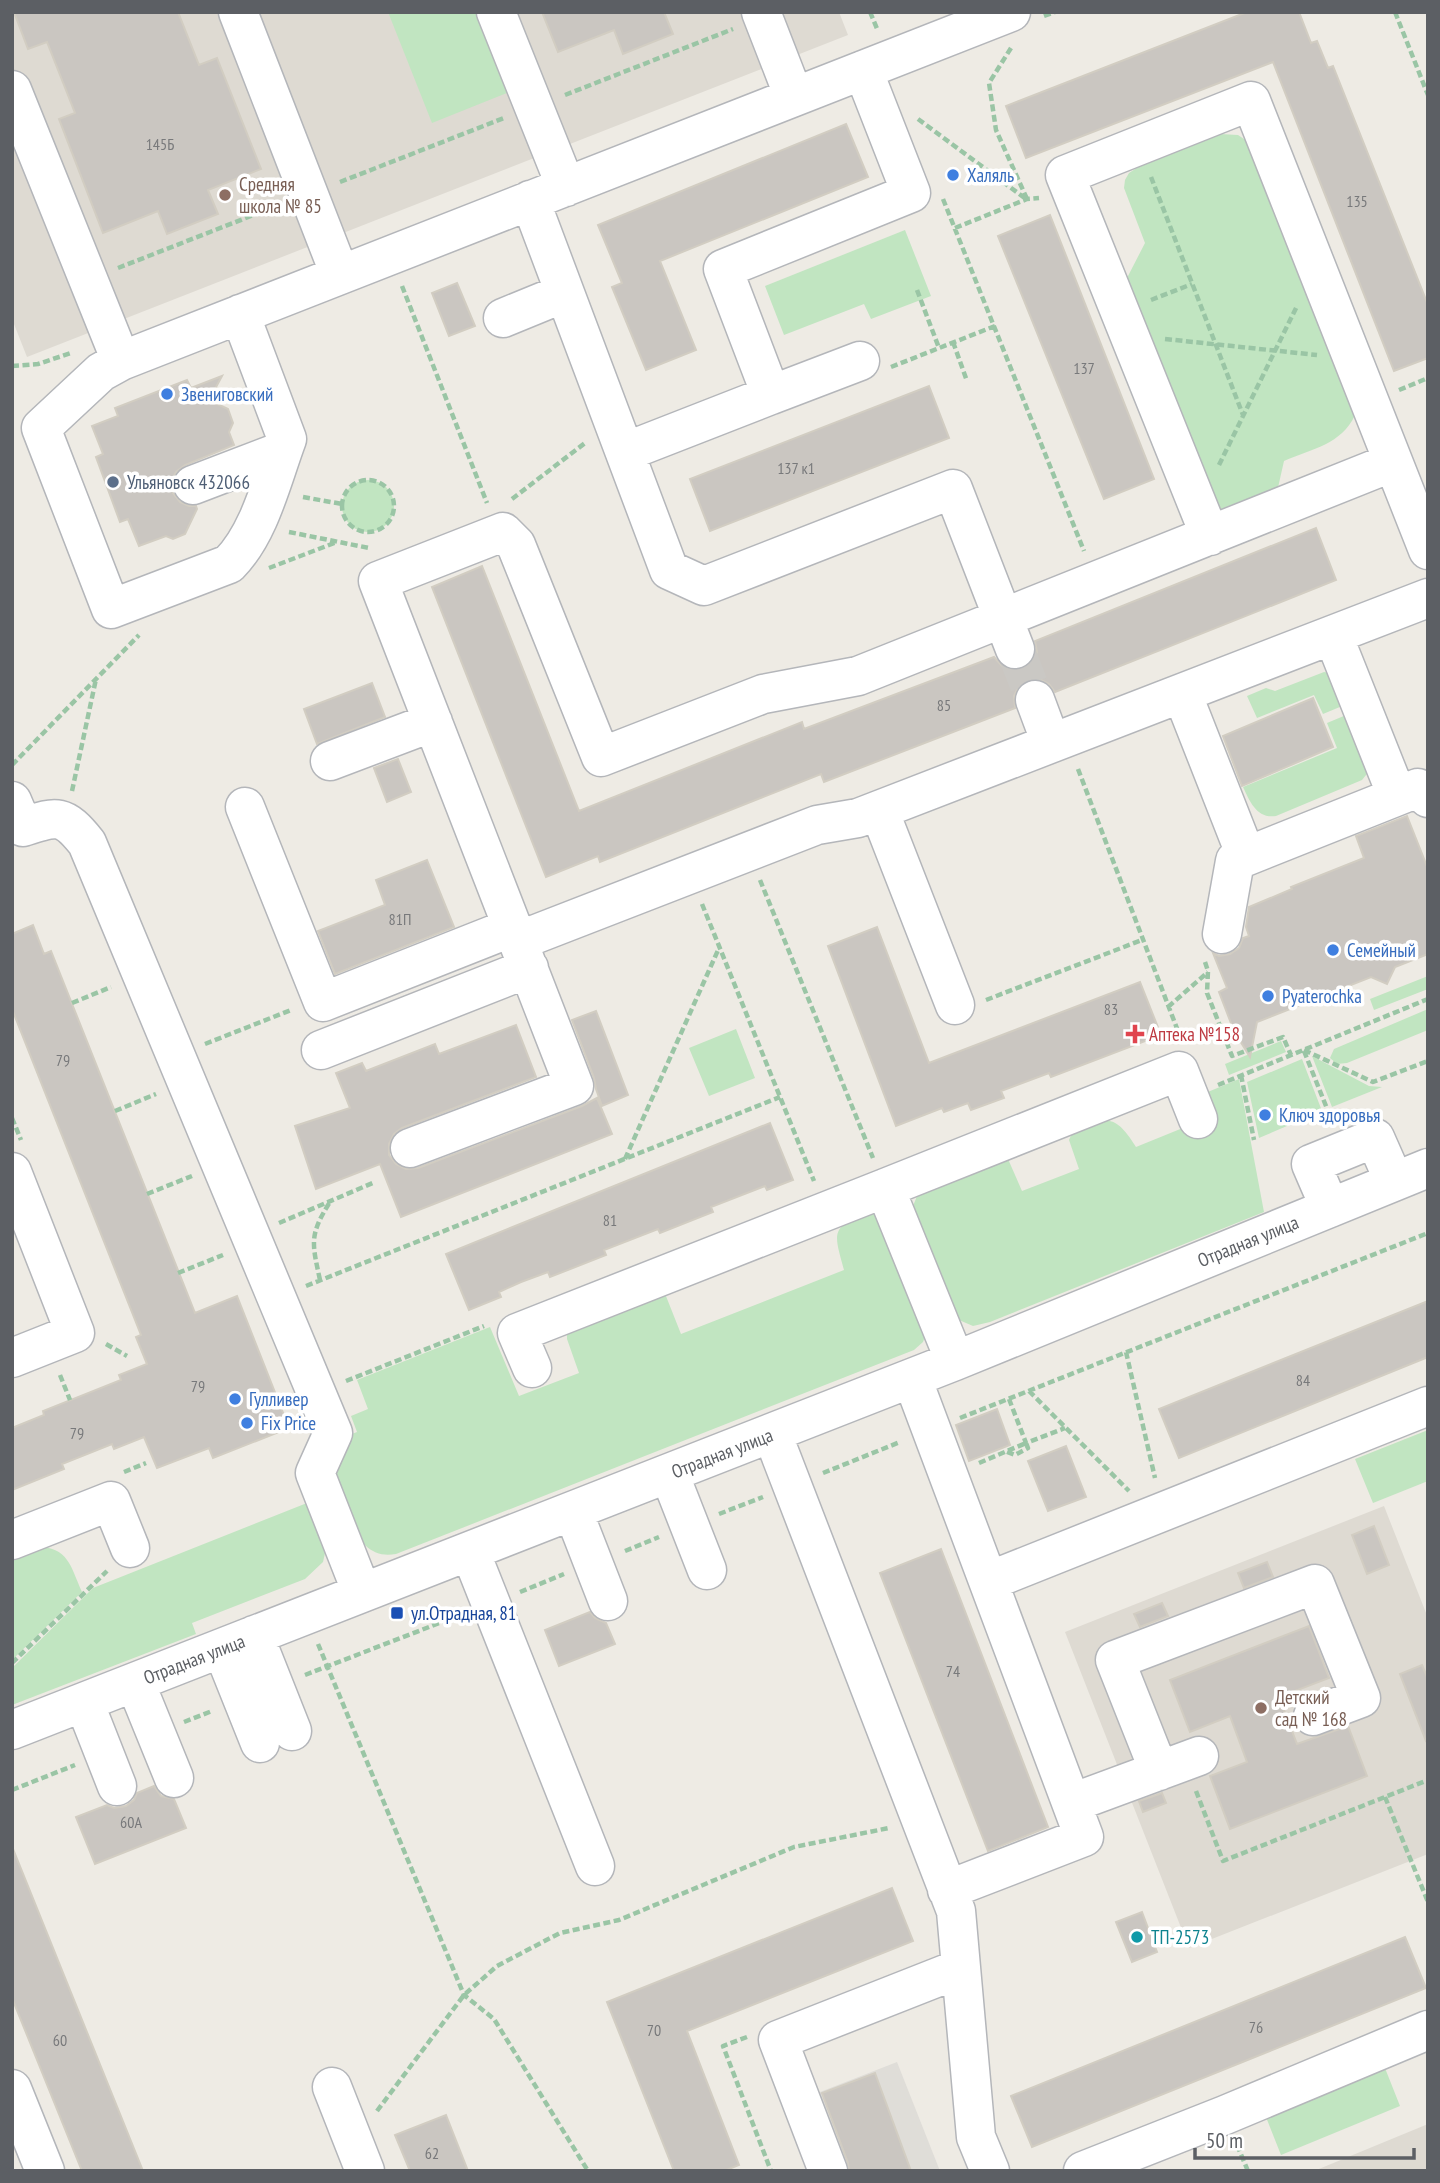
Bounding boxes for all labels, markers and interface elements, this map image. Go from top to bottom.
house number: 145Б [146,134,174,154]
place label: Халяль [967,163,1014,187]
marker: Халяль [945,167,961,183]
place label: Средняя школа № 85 [239,172,322,218]
marker: Средняя школа № 85 [217,187,233,203]
house number: 135 [1346,191,1368,211]
house number: 137 [1073,358,1095,378]
place label: Звениговский [181,382,273,406]
marker: Звениговский [159,386,175,402]
house number: 137 к1 [777,458,815,478]
place label: Ульяновск 432066 [127,470,250,494]
marker: Ульяновск 432066 [105,474,121,490]
house number: 85 [937,695,951,715]
house number: 81П [389,909,411,929]
place label: Семейный [1347,938,1416,962]
marker: Семейный [1325,942,1341,958]
place label: Pyaterochka [1282,984,1362,1008]
marker: Pyaterochka [1260,988,1276,1004]
house number: 83 [1104,999,1118,1019]
place label: Аптека №158 [1149,1022,1240,1046]
marker: Аптека №158 [1127,1026,1143,1042]
house number: 79 [56,1050,70,1070]
place label: Ключ здоровья [1279,1103,1380,1127]
marker: Ключ здоровья [1257,1107,1273,1123]
house number: 81 [603,1210,617,1230]
street label: Отрадная улица [1194,1210,1302,1272]
house number: 84 [1296,1370,1310,1390]
house number: 79 [191,1376,205,1396]
place label: Гулливер [249,1387,309,1411]
marker: Гулливер [227,1391,243,1407]
place label: Fix Price [261,1411,316,1435]
marker: Fix Price [239,1415,255,1431]
house number: 79 [70,1423,84,1443]
street label: Отрадная улица [668,1423,776,1483]
place label: ул.Отрадная, 81 [411,1601,516,1625]
marker: ул.Отрадная, 81 [389,1605,405,1621]
street label: Отрадная улица [140,1629,248,1689]
house number: 74 [946,1661,960,1681]
place label: Детский сад № 168 [1275,1685,1347,1731]
marker: Детский сад № 168 [1253,1700,1269,1716]
house number: 60А [120,1812,142,1832]
place label: ТП-2573 [1151,1925,1209,1949]
marker: ТП-2573 [1129,1929,1145,1945]
house number: 76 [1249,2017,1263,2037]
house number: 70 [647,2020,661,2040]
house number: 60 [53,2030,67,2050]
scale bar [1195,2116,1414,2160]
text: 50 m [1206,2127,1243,2154]
house number: 62 [425,2143,439,2163]

